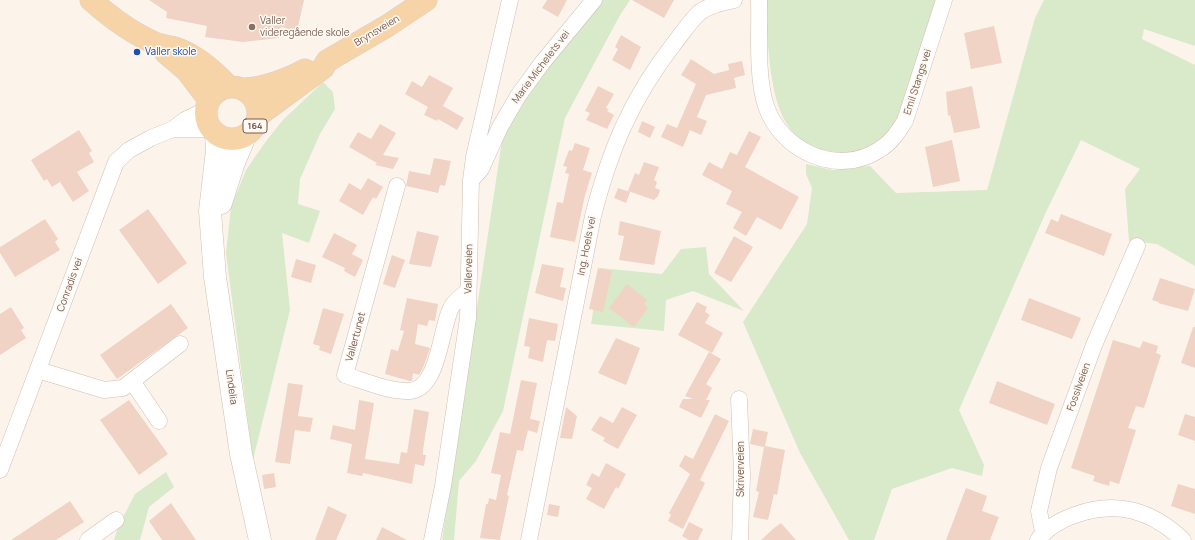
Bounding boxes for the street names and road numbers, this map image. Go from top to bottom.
street label: Brynsveien [352,13,402,49]
street label: Marie Michelets vei [510,28,572,106]
street label: Emil Stangs vei [902,47,934,117]
road number: 164 [243,119,267,133]
street label: Ing. Hoels vei [575,215,599,277]
street label: Vallerveien [463,244,475,294]
street label: Conradis vei [55,256,85,314]
street label: Vallertunet [344,311,368,363]
street label: Fossilveien [1065,361,1093,413]
street label: Lindelia [223,369,239,405]
street label: Skriverveien [735,441,747,497]

